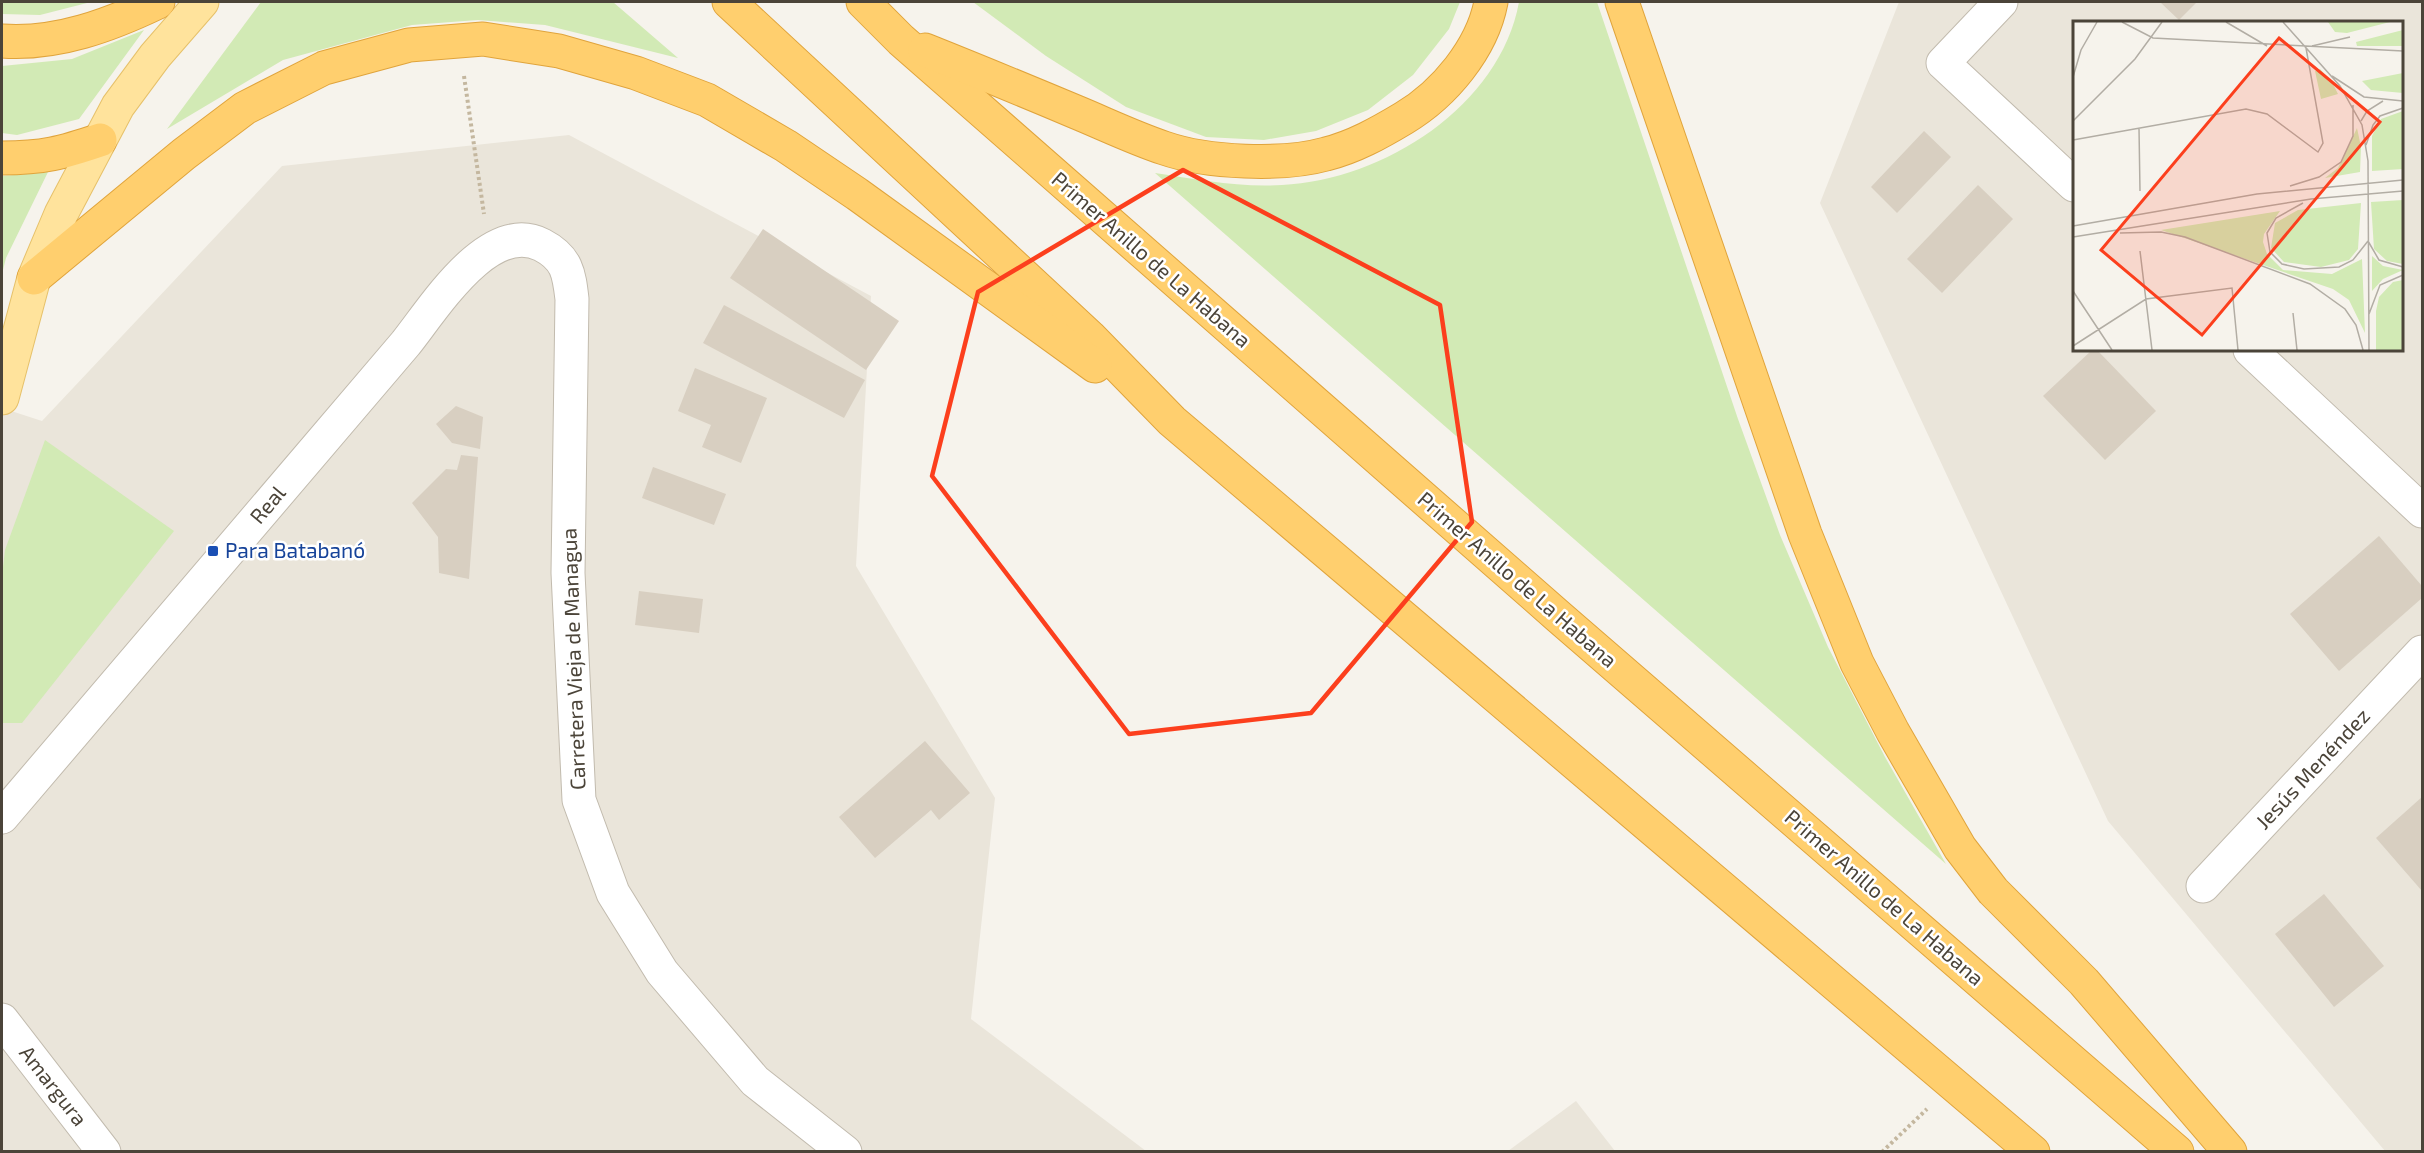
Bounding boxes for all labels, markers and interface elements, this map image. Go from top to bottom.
inset map [2073,21,2403,351]
street label: Primer Anillo de La Habana [1047,166,1256,352]
street label: Real [244,479,290,528]
street label: Primer Anillo de La Habana [1413,486,1622,672]
street label: Carretera Vieja de Managua [555,527,591,791]
place label: Para Batabanó [225,537,365,562]
marker: Para Batabanó [206,544,220,558]
street label: Jesús Menéndez [2250,702,2374,833]
street label: Primer Anillo de La Habana [1780,804,1989,990]
street label: Amargura [15,1040,93,1130]

